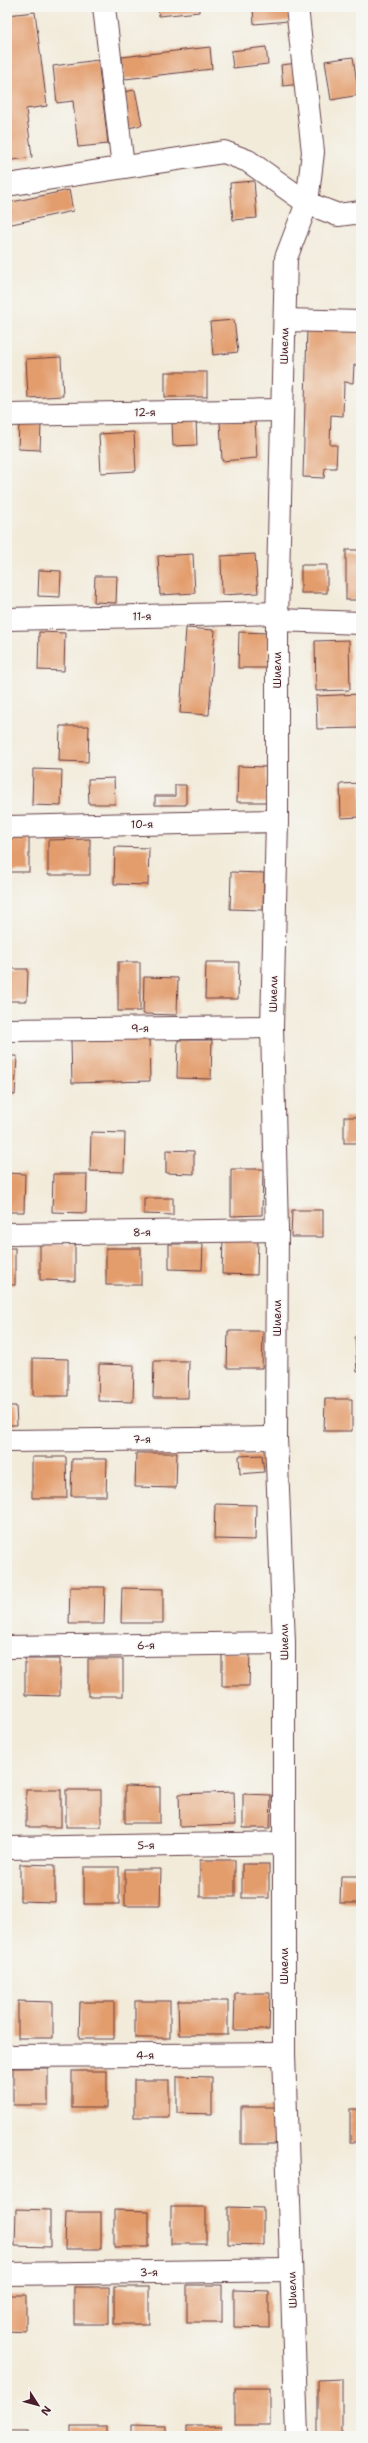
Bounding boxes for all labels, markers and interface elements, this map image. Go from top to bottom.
street label: Шиели [277,327,292,365]
street label: 12-я [134,405,156,420]
street label: 11-я [132,609,152,624]
street label: Шиели [270,652,285,688]
street label: 10-я [131,817,153,832]
street label: Шиели [266,975,281,1013]
street label: 9-я [131,1021,149,1036]
street label: 8-я [133,1225,151,1240]
street label: Шиели [270,1300,285,1336]
street label: 7-я [133,1432,151,1447]
street label: Шиели [277,1623,292,1661]
street label: 6-я [137,1638,155,1653]
street label: 5-я [137,1838,155,1853]
street label: Шиели [277,1948,292,1984]
street label: 4-я [136,2048,154,2063]
street label: 3-я [140,2265,158,2280]
street label: Шиели [284,2271,301,2309]
north arrow [18,2385,58,2425]
text: N [37,2403,54,2419]

